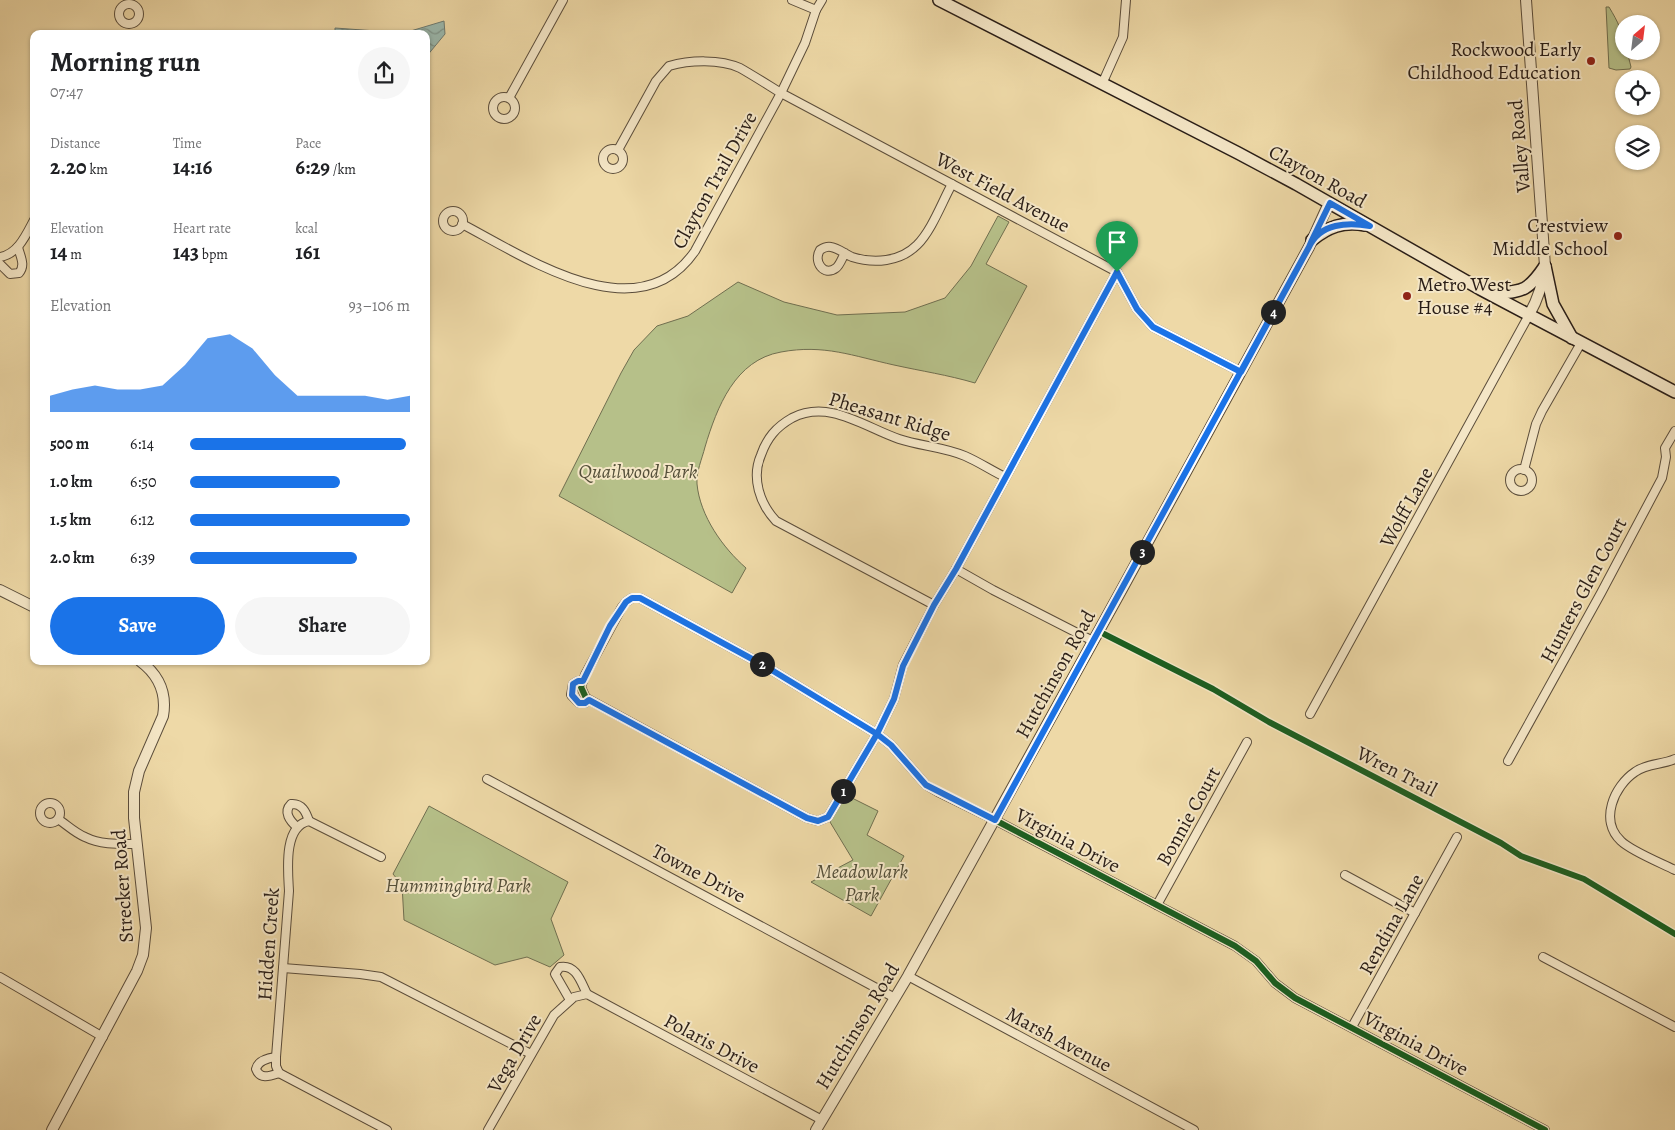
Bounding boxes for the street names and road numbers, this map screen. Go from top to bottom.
street label: Valley Road [1502,98,1537,195]
street label: Clayton Trail Drive [665,107,763,254]
street label: Clayton Road [1264,138,1372,215]
street label: West Field Avenue [930,145,1075,239]
street label: Pheasant Ridge [826,385,954,448]
street label: Wolff Lane [1373,462,1440,553]
street label: Hunters Glen Court [1534,512,1633,668]
street label: Hutchinson Road [1009,605,1102,743]
street label: Wren Trail [1351,739,1442,803]
street label: Bonnie Court [1150,762,1227,871]
street label: Virginia Drive [1010,801,1125,879]
street label: Strecker Road [105,828,140,944]
street label: Towne Drive [647,838,750,909]
street label: Rendina Lane [1353,869,1430,980]
street label: Hidden Creek [251,887,286,1002]
street label: Hutchinson Road [809,958,906,1094]
street label: Marsh Avenue [1001,1000,1116,1079]
street label: Virginia Drive [1358,1004,1473,1082]
street label: Polaris Drive [659,1007,764,1080]
street label: Vega Drive [480,1009,548,1099]

